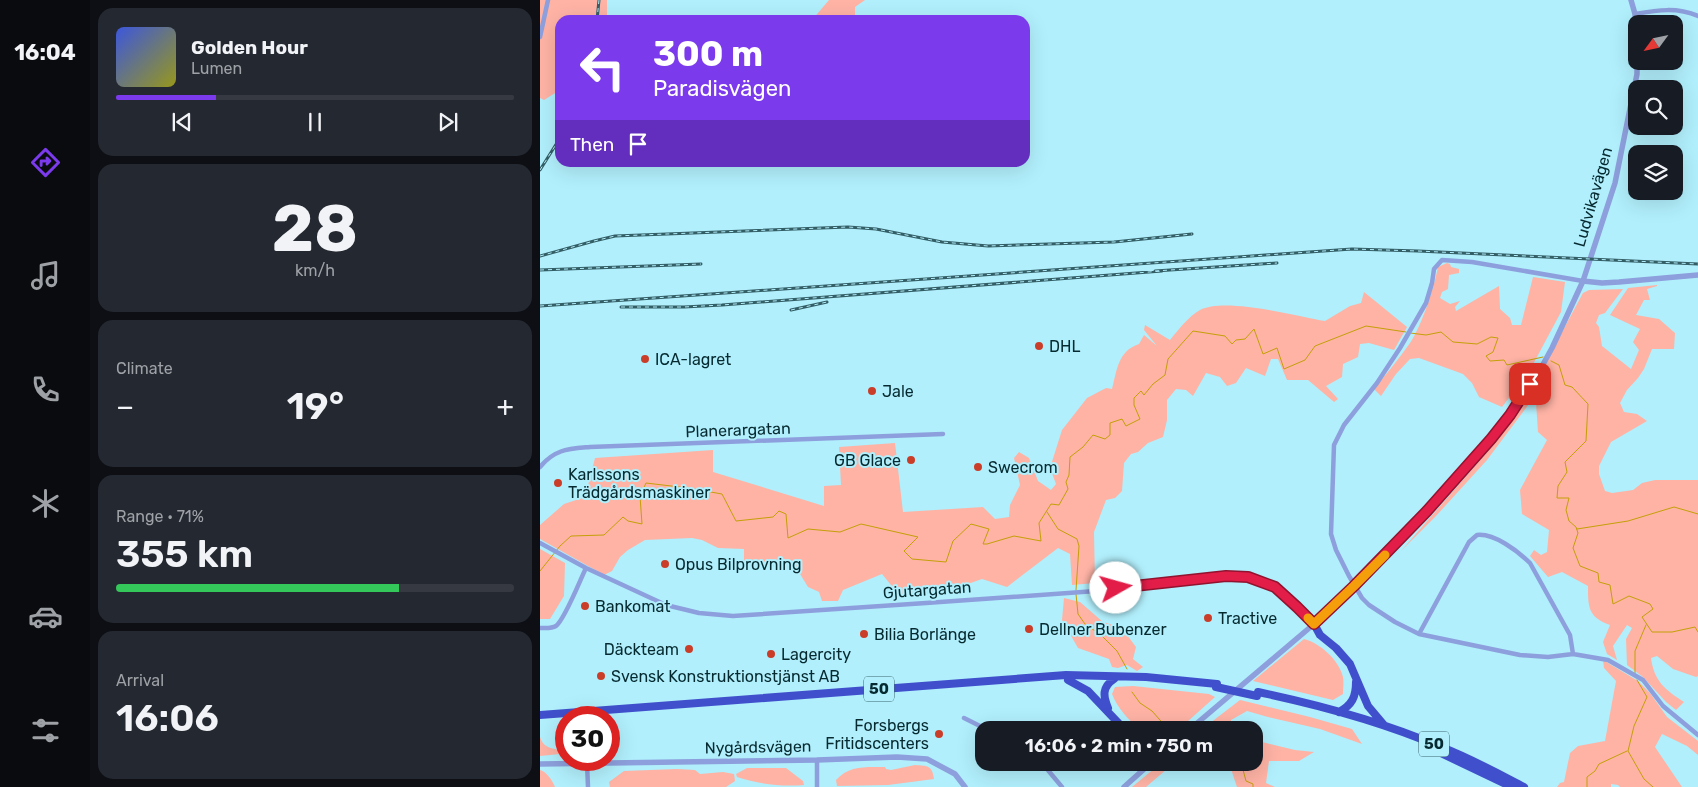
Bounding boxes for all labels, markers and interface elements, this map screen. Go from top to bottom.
north arrow [1628,15,1682,70]
map controls [1628,15,1683,200]
text: 300 m [653,33,763,75]
icon: left [570,35,635,100]
text: Golden Hour [191,36,308,59]
text: 16:04 [14,39,76,66]
text: Lumen [191,59,242,78]
text: Paradisvägen [653,75,791,102]
button: search [1628,80,1683,135]
icon: previous [168,108,196,136]
icon: pause [301,108,329,136]
icon: next [434,108,462,136]
icon: arrive [624,130,652,158]
text: Then [570,133,614,156]
icon: directions [28,145,63,180]
street label: Ludvikavägen [1570,145,1616,249]
button: layers [1628,145,1683,200]
text: 28 [272,190,358,267]
icon: music [28,258,63,293]
text: km/h [295,261,335,280]
place label: DHL [1049,337,1080,356]
marker: DHL [1033,340,1045,352]
place label: ICA-lagret [655,350,731,369]
marker: ICA-lagret [639,353,651,365]
text: Climate [116,359,173,378]
pin [1509,363,1551,405]
icon: arrive [1516,370,1544,398]
icon: phone [28,372,63,407]
place label: Jale [882,382,914,401]
text: 19° [287,383,344,429]
marker: Jale [866,385,878,397]
text: − [116,390,134,423]
text: + [497,390,514,423]
street label: Planerargatan [685,419,791,441]
place label: GB Glace [834,451,901,470]
marker: GB Glace [905,454,917,466]
place label: Swecrom [988,458,1058,477]
marker: Swecrom [972,461,984,473]
place label: Karlssons Trädgårdsmaskiner [568,465,710,502]
marker: Karlssons Trädgårdsmaskiner [552,477,564,489]
icon: climate [28,486,63,521]
text: Range · 71% [116,507,204,526]
text: 355 km [116,531,253,577]
place label: Opus Bilprovning [675,555,802,574]
marker: Opus Bilprovning [659,558,671,570]
position arrow [1089,561,1141,613]
street label: Gjutargatan [882,577,972,603]
place label: Bankomat [595,597,671,616]
icon: car [28,599,63,634]
marker: Bankomat [579,600,591,612]
place label: Tractive [1218,609,1277,628]
marker: Tractive [1202,612,1214,624]
place label: Dellner Bubenzer [1039,620,1167,639]
marker: Dellner Bubenzer [1023,623,1035,635]
place label: Bilia Borlänge [874,625,976,644]
marker: Bilia Borlänge [858,628,870,640]
place label: Däckteam [604,640,679,659]
marker: Däckteam [683,643,695,655]
place label: Lagercity [781,645,851,664]
marker: Lagercity [765,648,777,660]
place label: Svensk Konstruktionstjänst AB [611,667,840,686]
marker: Svensk Konstruktionstjänst AB [595,670,607,682]
text: Arrival [116,671,164,690]
road number: 50 [864,676,894,702]
text: 16:06 [116,695,219,741]
speed limit sign: 30 [555,706,620,771]
icon: filters [28,713,63,748]
place label: Forsbergs Fritidscenters [825,716,929,753]
marker: Forsbergs Fritidscenters [933,728,945,740]
road number: 50 [1419,732,1449,756]
text: 16:06 · 2 min · 750 m [1025,734,1213,757]
street label: Nygårdsvägen [704,737,812,757]

